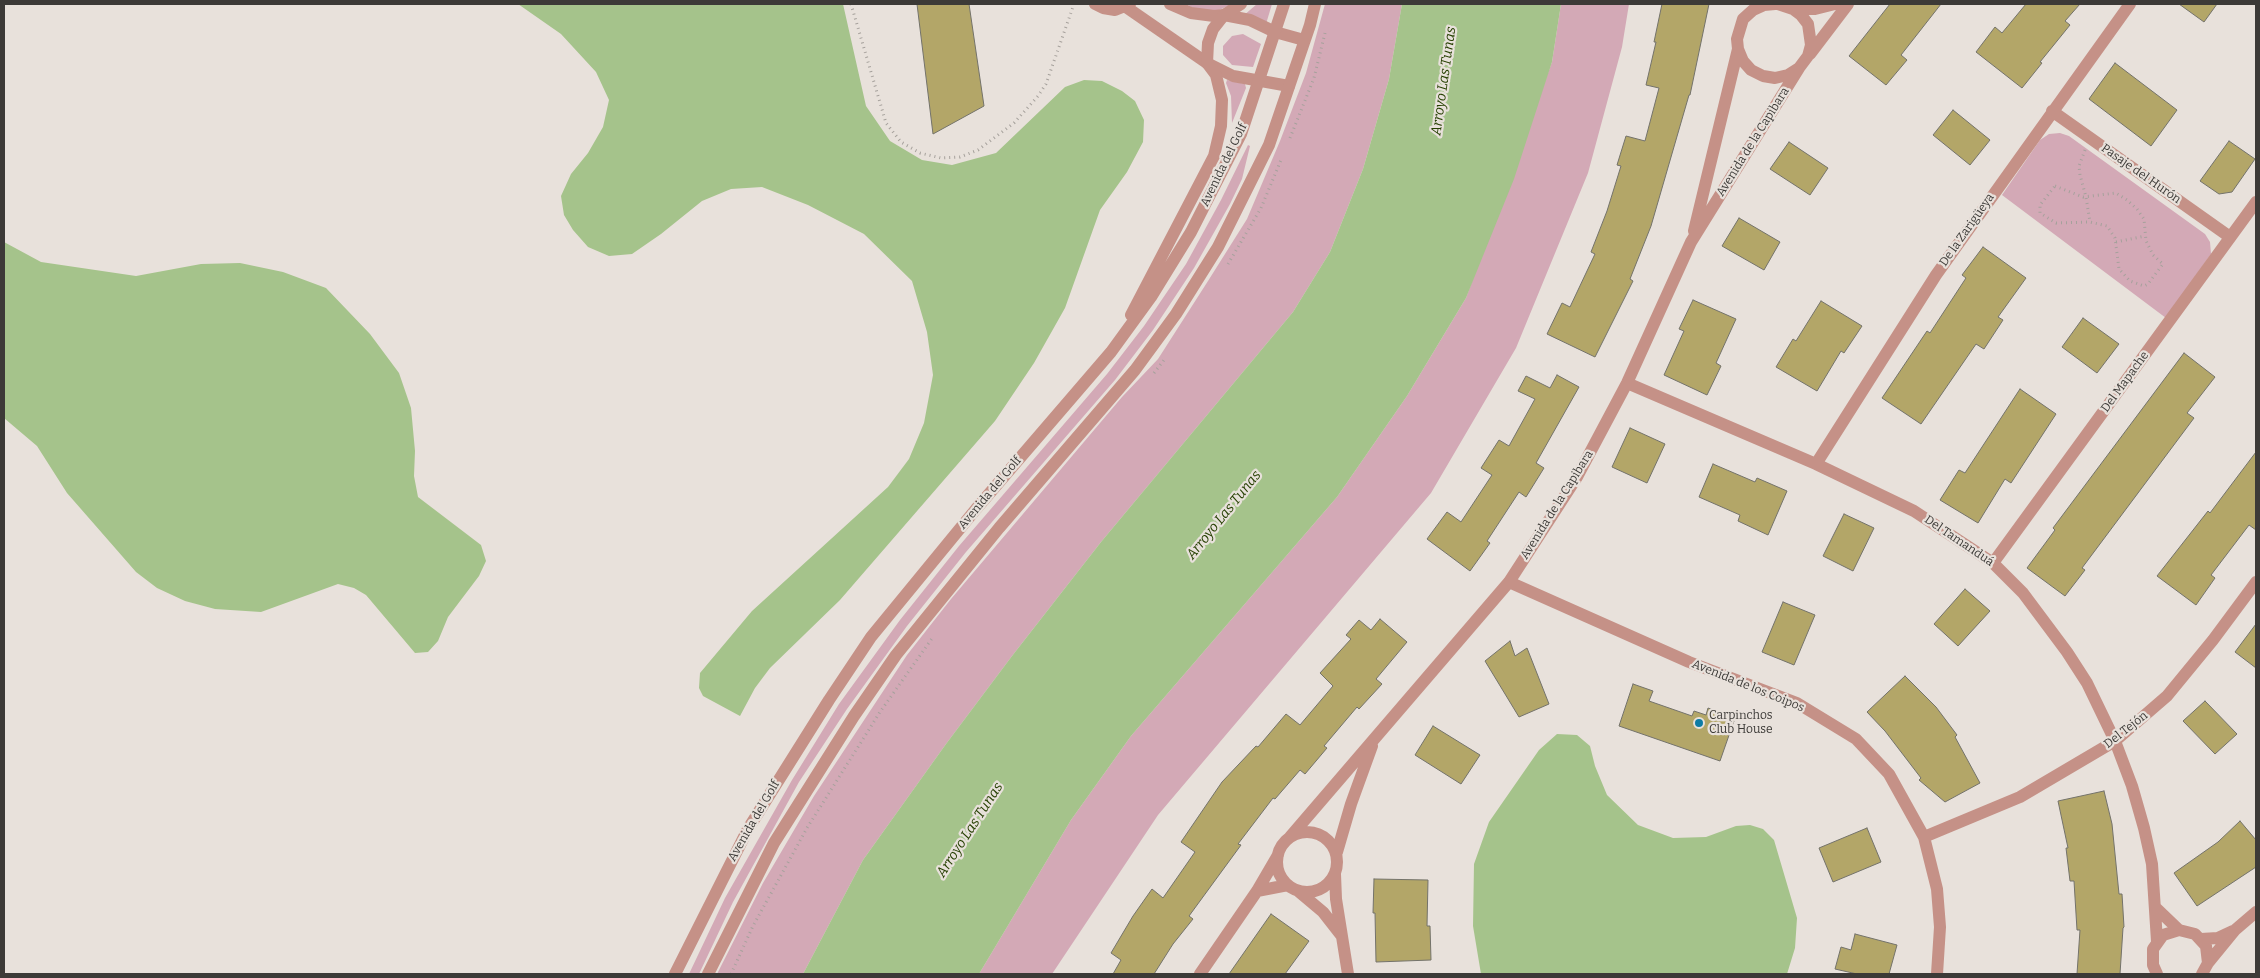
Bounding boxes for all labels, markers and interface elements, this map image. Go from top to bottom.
water label: Arroyo Las Tunas [1428,26,1460,136]
street label: Avenida de la Capibara [1714,85,1792,199]
street label: Avenida del Golf [1198,121,1250,209]
street label: Pasaje del Hurón [2098,141,2184,207]
street label: De la Zarigüeya [1937,191,1997,269]
street label: Del Mapache [2098,349,2152,415]
street label: Avenida de la Capibara [1518,448,1596,562]
street label: Avenida del Golf [955,454,1025,532]
water label: Arroyo Las Tunas [1183,467,1265,563]
street label: Del Tamanduá [1922,512,1996,570]
street label: Avenida de los Coipos [1690,657,1806,715]
street label: Del Tejón [2101,708,2151,752]
place label: Carpinchos Club House [1709,709,1773,737]
marker: Carpinchos Club House [1693,717,1705,729]
street label: Avenida del Golf [725,778,783,864]
water label: Arroyo Las Tunas [933,780,1007,880]

